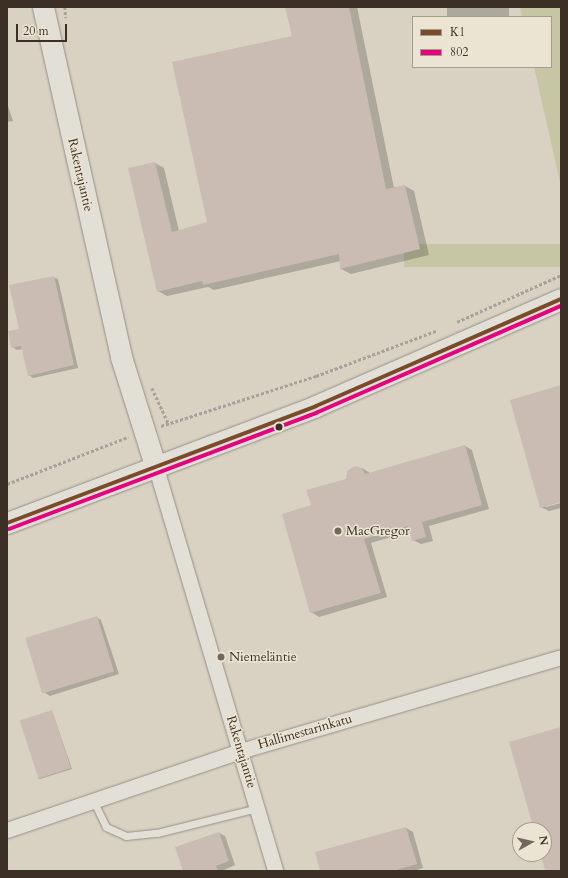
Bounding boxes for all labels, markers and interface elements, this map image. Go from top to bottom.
scale bar [18,16,69,42]
legend [412,16,552,68]
text: 20 m [23,23,49,39]
text: K1 [450,24,465,40]
text: 802 [450,44,468,60]
street label: Rakentajantie [64,137,96,213]
unlabelled marker [274,422,284,432]
place label: MacGregor [346,523,410,539]
marker: MacGregor [333,526,343,536]
place label: Niemeläntie [229,649,297,665]
marker: Niemeläntie [216,652,226,662]
street label: Hallimestarinkatu [256,711,354,753]
street label: Rakentajantie [223,714,259,790]
north arrow [512,822,552,862]
text: N [535,835,551,846]

